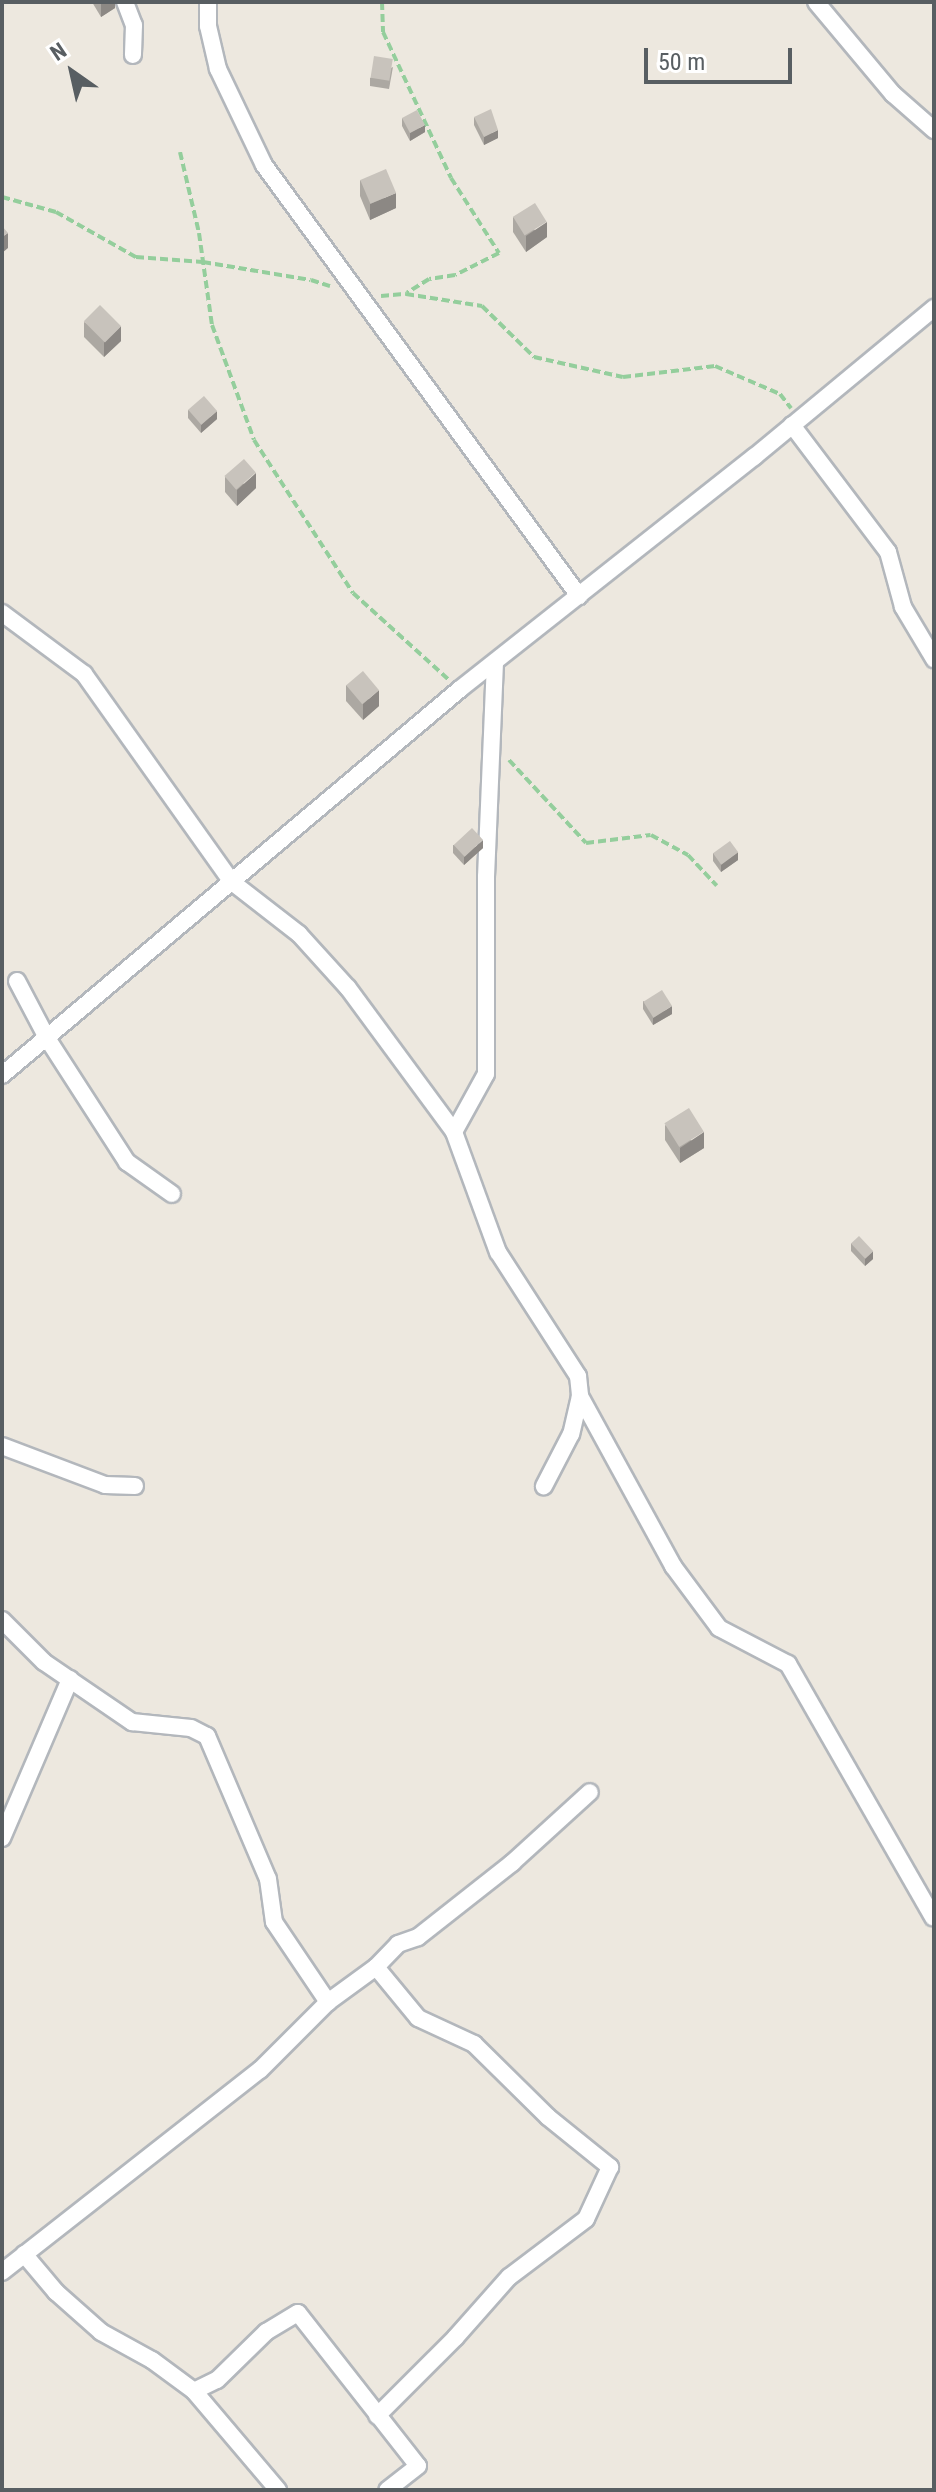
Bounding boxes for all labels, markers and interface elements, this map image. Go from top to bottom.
north arrow [32,32,112,112]
scale bar [648,32,796,82]
text: N [46,38,71,66]
text: 50 m [658,48,705,76]

